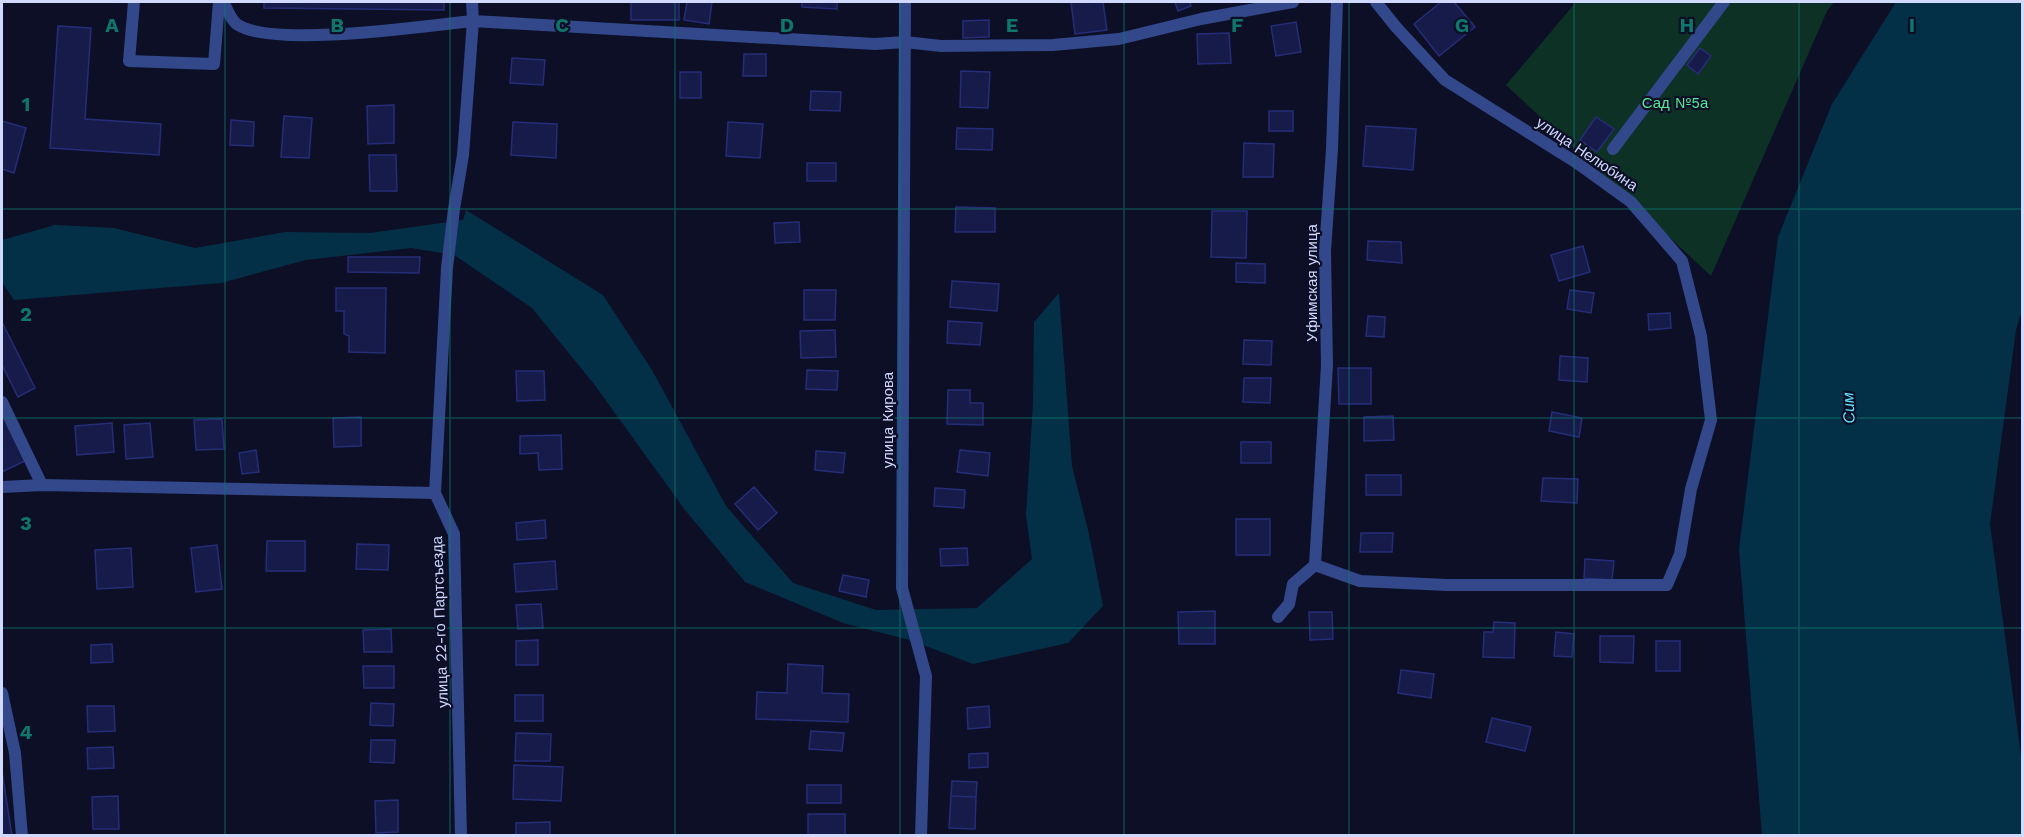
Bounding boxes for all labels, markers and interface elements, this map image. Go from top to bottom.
text: A [105,13,119,37]
text: B [330,13,344,37]
text: C [555,13,569,37]
text: D [780,13,794,37]
text: E [1006,13,1018,37]
text: F [1231,13,1243,37]
text: G [1455,13,1469,37]
text: H [1680,13,1694,37]
text: I [1909,13,1915,37]
text: 1 [22,92,30,116]
park label: Сад №5а [1642,94,1709,112]
street label: улица Нелюбина [1533,113,1642,195]
street label: Уфимская улица [1303,223,1321,342]
text: 2 [20,302,32,326]
street label: улица Кирова [879,371,897,468]
water label: Сим [1838,392,1859,424]
text: 3 [20,511,32,535]
street label: улица 22-го Партсъезда [428,535,452,708]
text: 4 [20,720,33,744]

